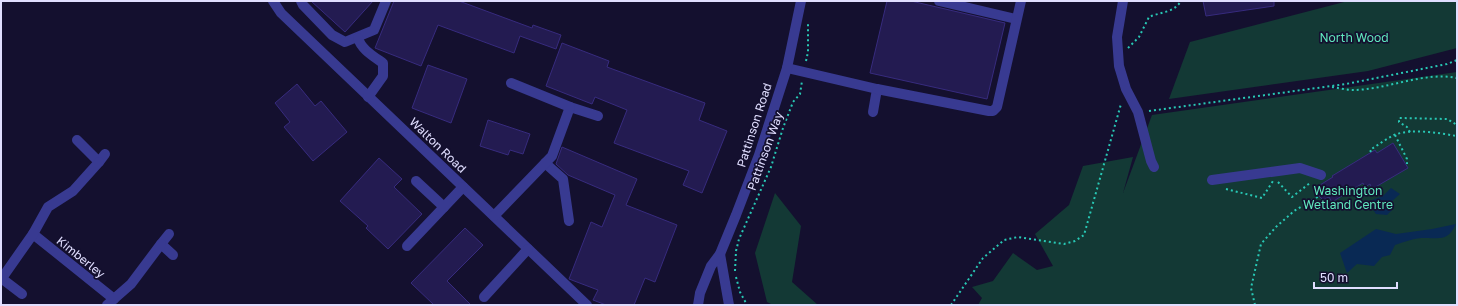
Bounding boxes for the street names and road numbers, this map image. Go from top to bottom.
street label: Pattinson Road [733,81,775,169]
street label: Pattinson Way [744,109,786,192]
street label: Walton Road [406,114,470,176]
street label: Kimberley [54,233,109,281]

